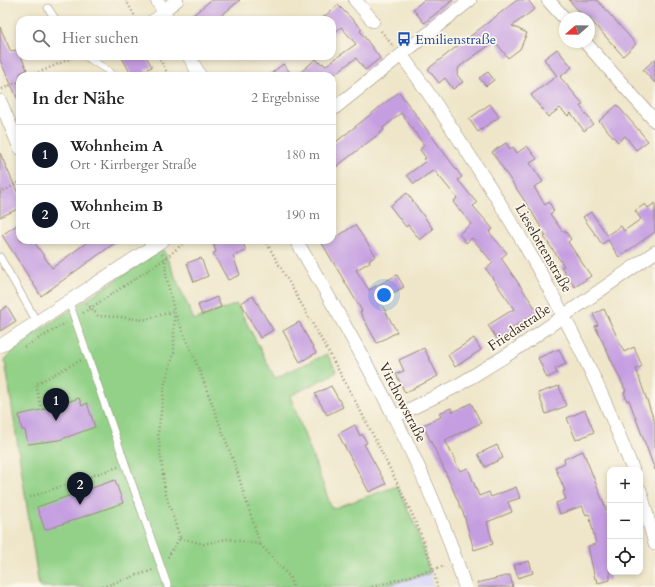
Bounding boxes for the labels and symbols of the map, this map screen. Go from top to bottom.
north arrow [559,12,595,48]
place label: Emilienstraße [415,30,496,49]
bus stop icon: Emilienstraße [396,31,412,47]
street label: Lieselottenstraße [511,201,577,296]
your location [374,285,394,305]
street label: Friedastraße [484,299,554,355]
street label: Virchowstraße [374,359,431,445]
pin: 1 [43,388,69,421]
pin: 2 [67,472,93,505]

